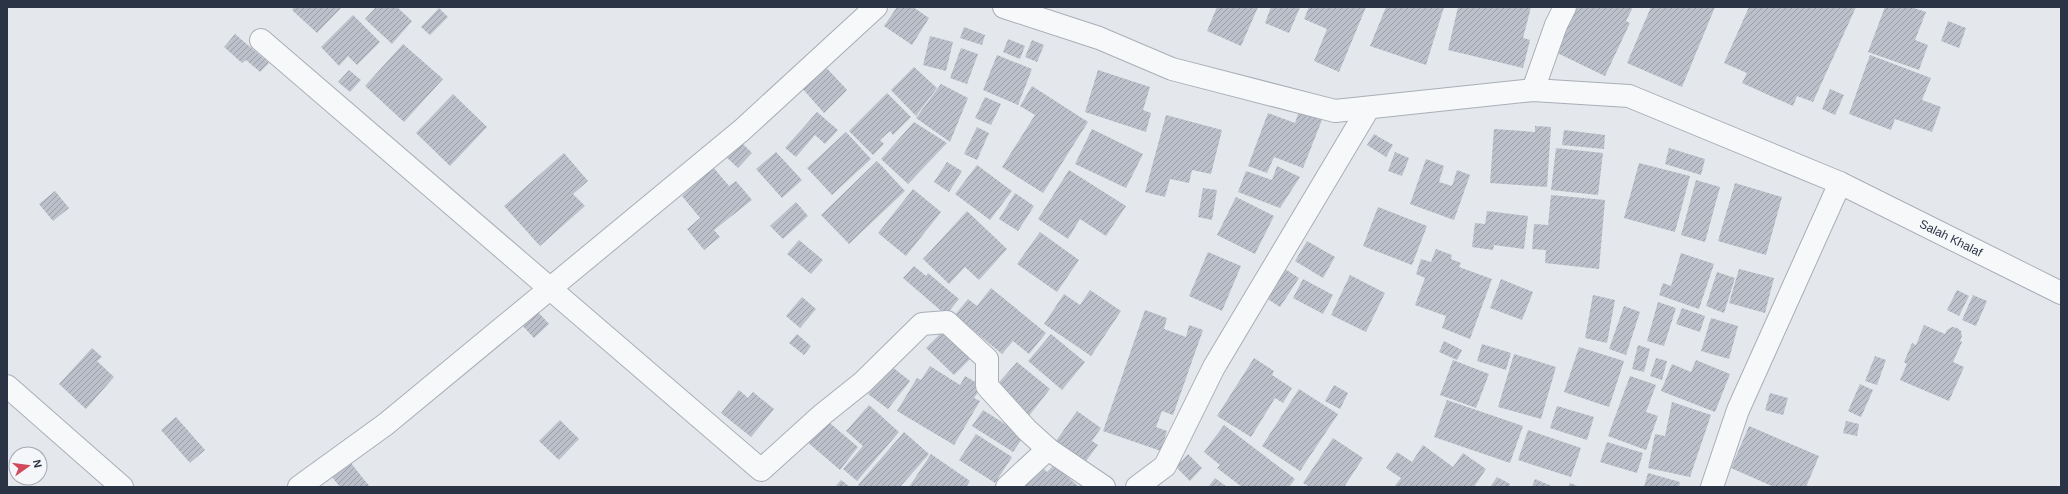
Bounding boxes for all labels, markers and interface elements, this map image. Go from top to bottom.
street label: Salah Khalaf [1917,217,1985,260]
north arrow [8,446,48,486]
text: N [31,458,44,469]

